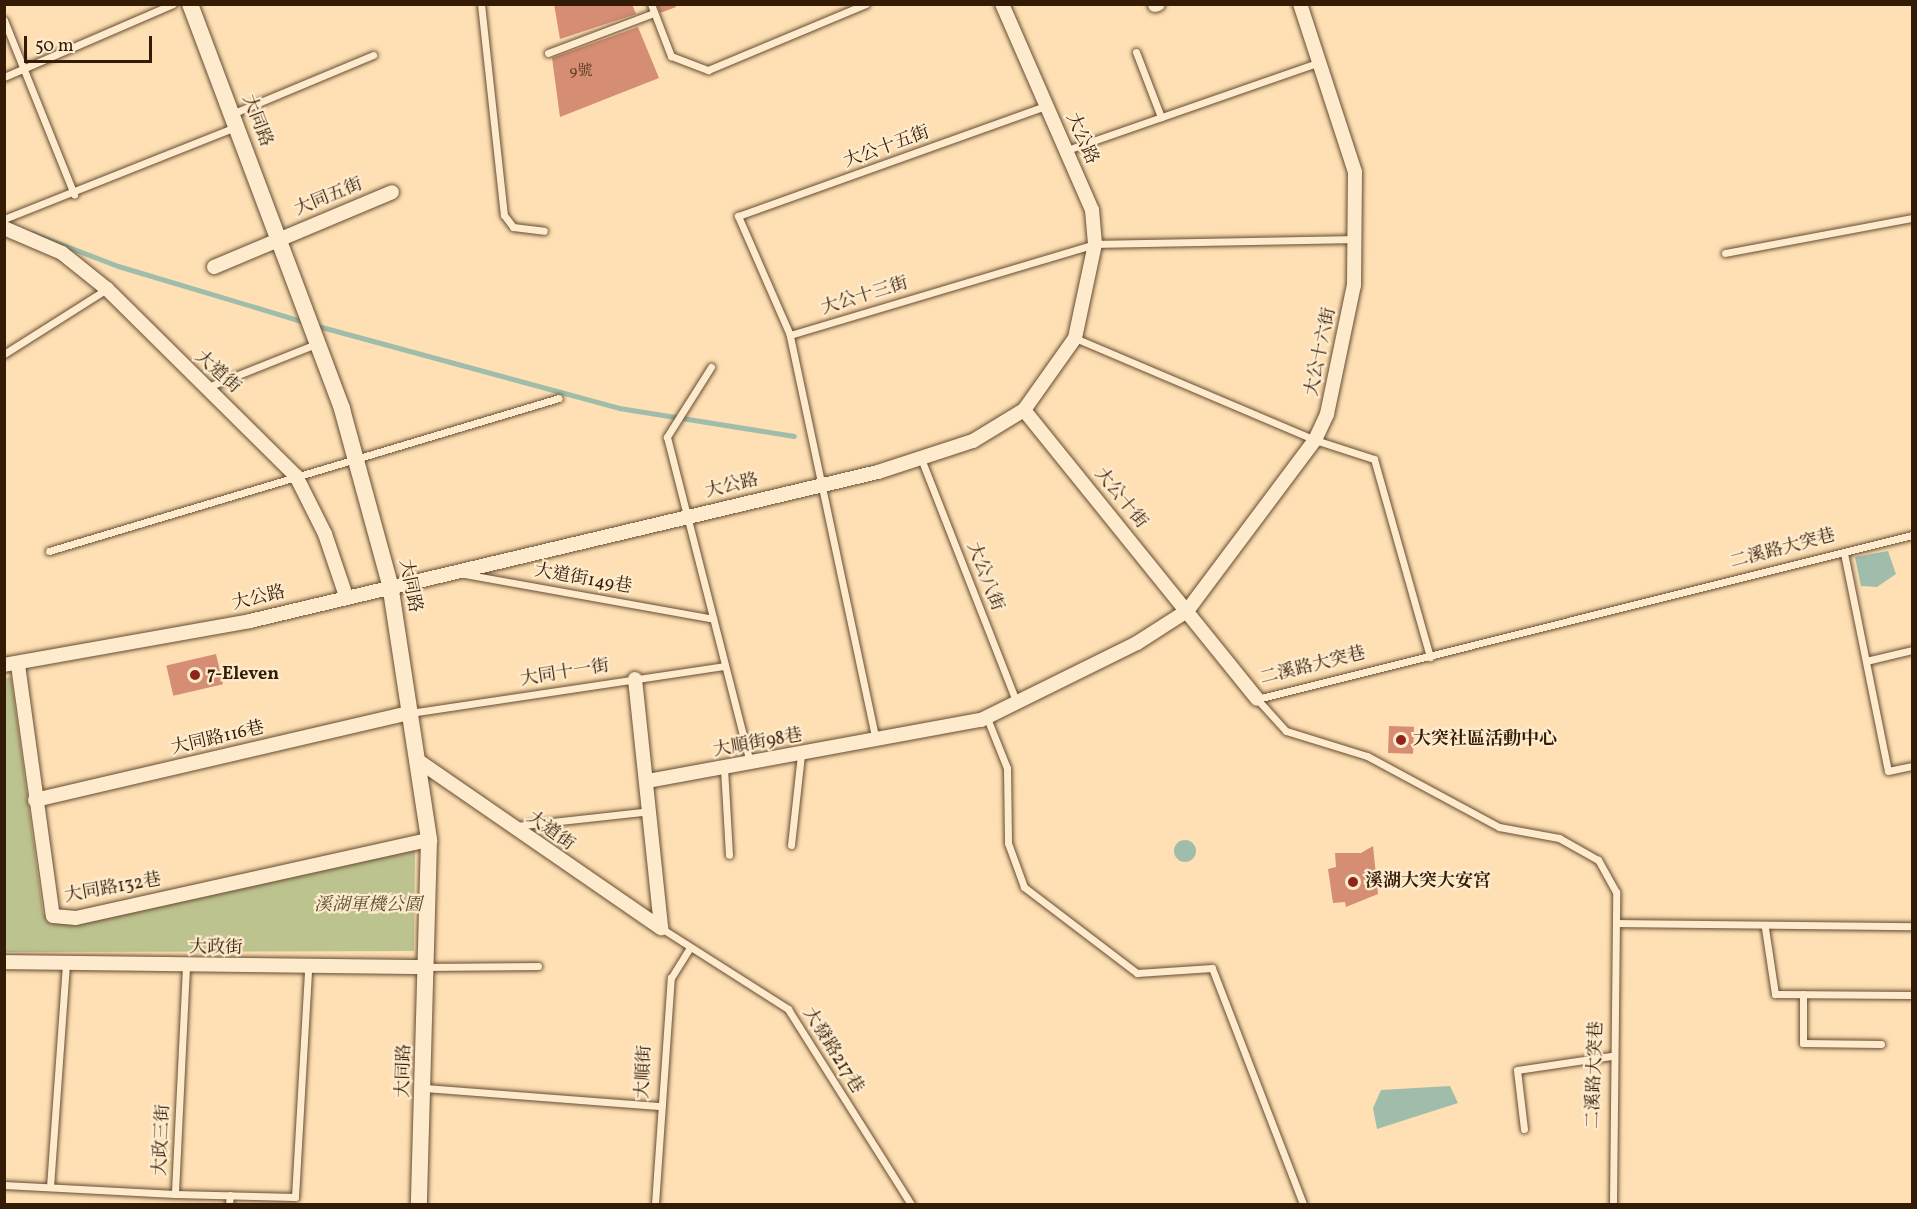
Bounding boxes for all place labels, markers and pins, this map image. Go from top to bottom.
place label: 7-Eleven [207,664,279,686]
marker: 7-Eleven [188,668,202,682]
place label: 大突社區活動中心 [1413,729,1557,751]
marker: 大突社區活動中心 [1394,733,1408,747]
place label: 溪湖大突大安宮 [1365,871,1491,893]
marker: 溪湖大突大安宮 [1346,875,1360,889]

